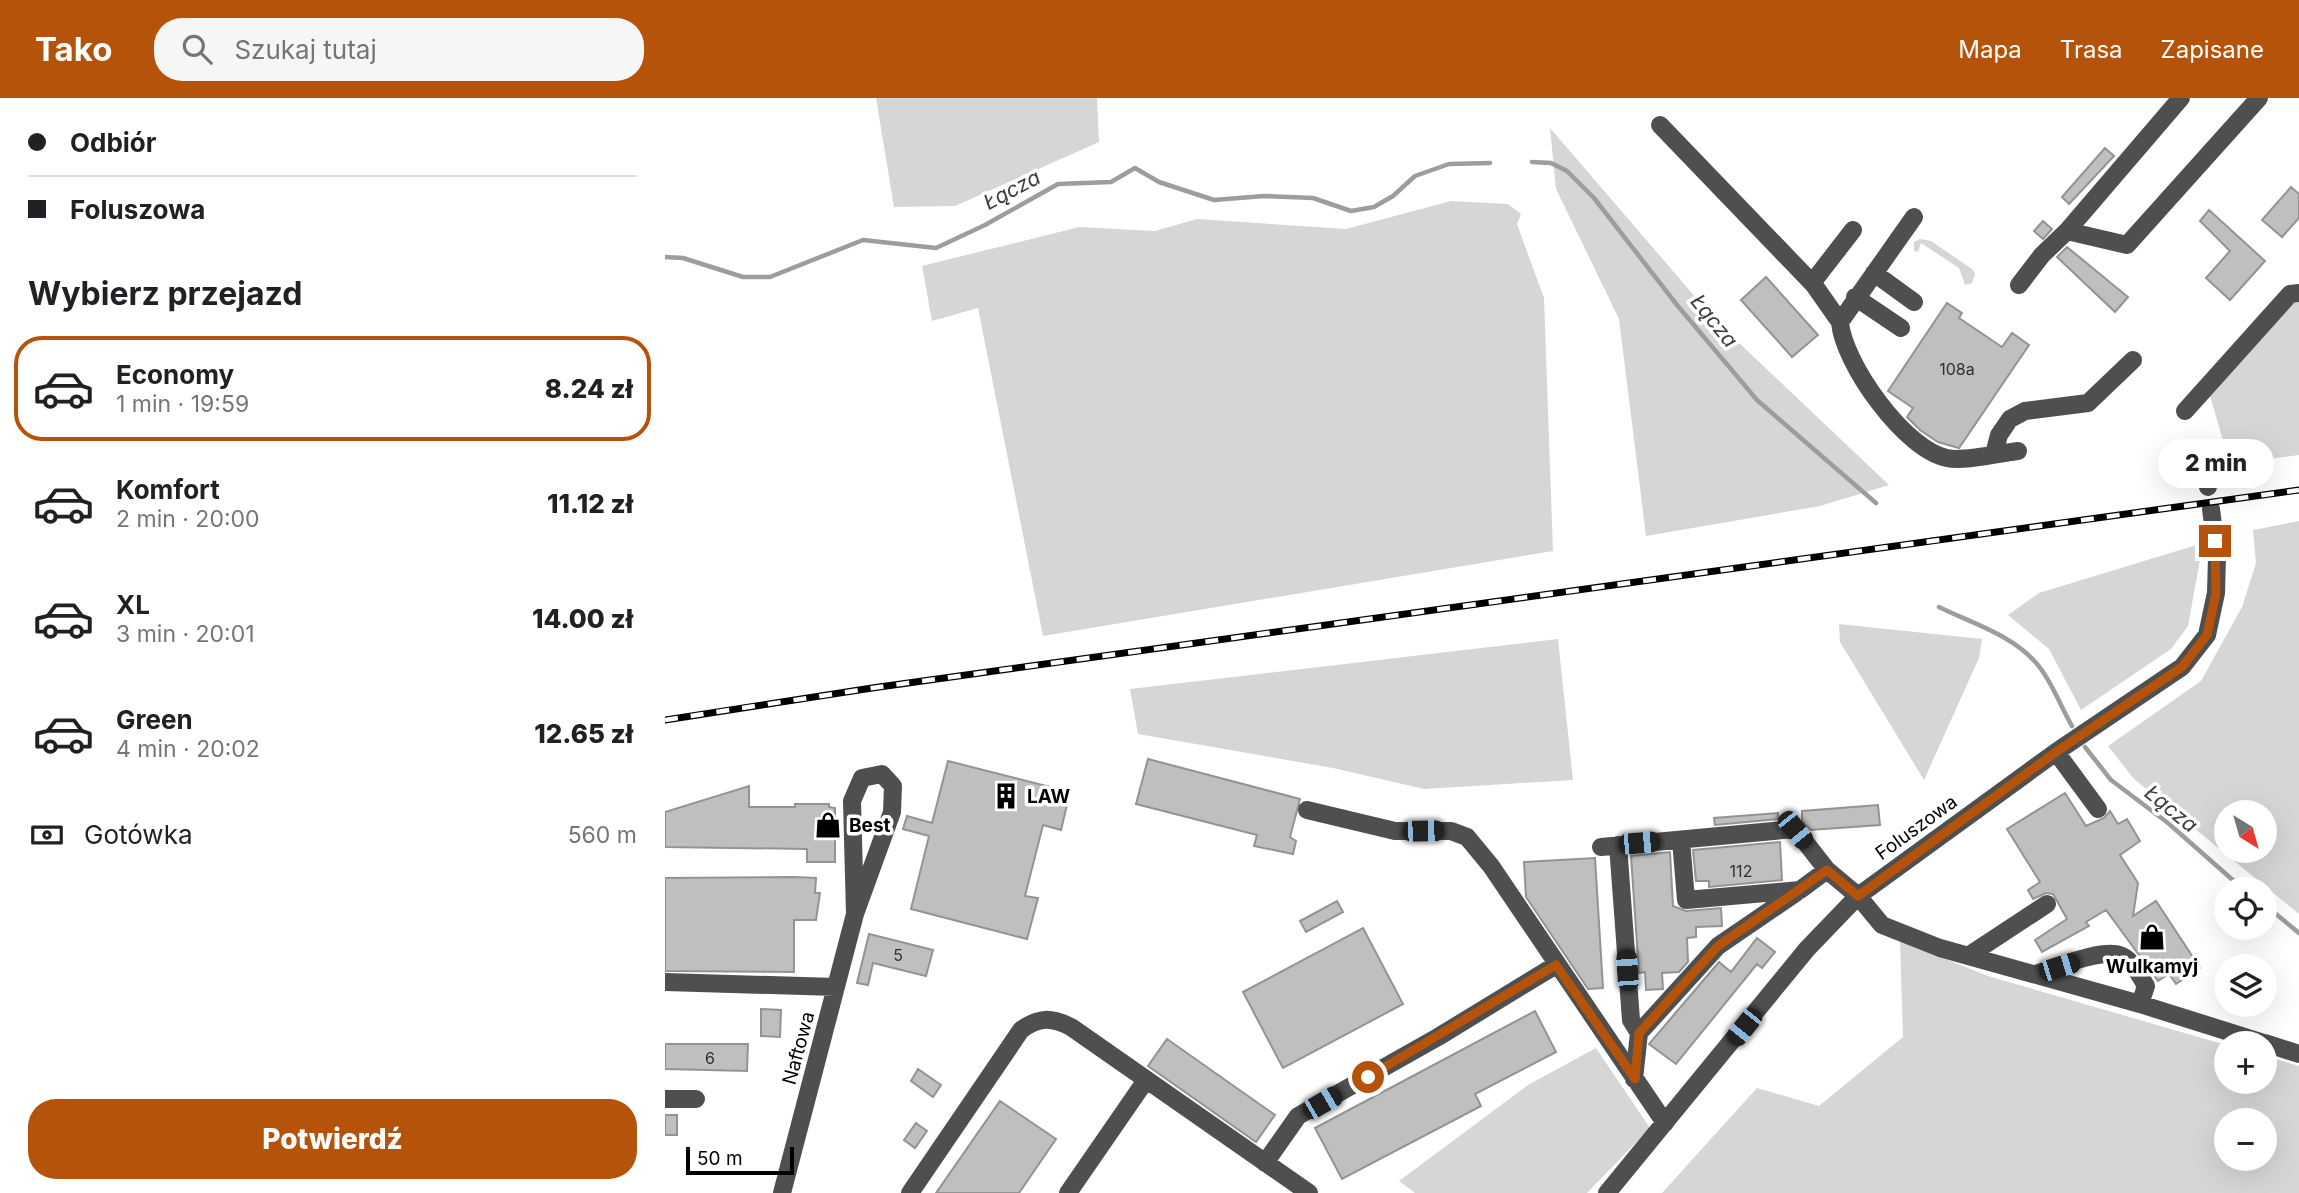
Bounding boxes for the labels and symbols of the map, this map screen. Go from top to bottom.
water label: Łącza [979,164,1044,215]
water label: Łącza [1686,289,1743,352]
house number: 108a [1939,359,1975,379]
callout: 2 min [2157,440,2273,488]
route end [2199,525,2231,557]
water label: Łącza [2140,780,2203,837]
building icon: LAW [991,781,1021,811]
place label: LAW [1027,785,1071,808]
street label: Foluszowa [1871,790,1962,865]
north arrow [2214,800,2277,863]
car [1774,807,1817,853]
shop icon: Best [813,810,843,840]
place label: Best [849,814,891,837]
car [1402,820,1445,842]
car [1618,831,1661,855]
house number: 112 [1730,861,1752,881]
shop icon: Wulkamyj [2137,922,2167,952]
house number: 5 [893,945,903,965]
car [1616,948,1639,992]
car [2036,951,2083,983]
place label: Wulkamyj [2106,955,2198,978]
car [1723,1004,1766,1050]
street label: Naftowa [778,1009,819,1087]
house number: 6 [705,1048,715,1068]
route start [1352,1061,1384,1093]
car [1299,1083,1346,1123]
scale bar [686,1144,795,1176]

